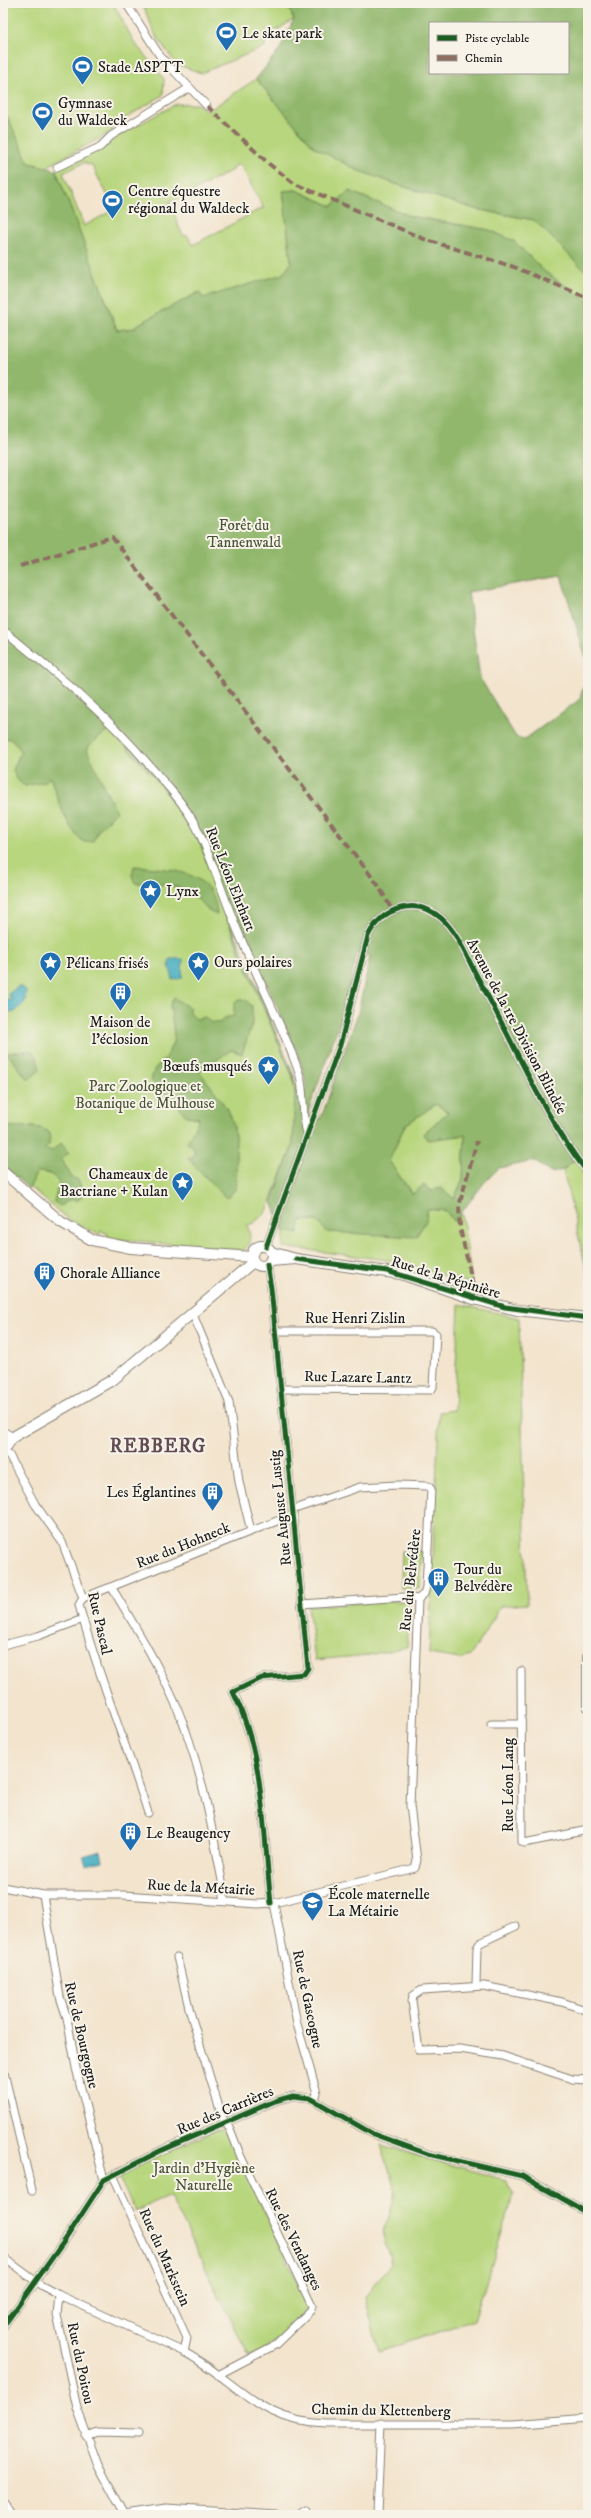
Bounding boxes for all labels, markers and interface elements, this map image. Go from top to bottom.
sports icon: Le skate park [214,20,240,53]
legend [429,22,569,74]
place label: Le skate park [242,24,323,43]
text: Piste cyclable [465,31,529,46]
text: Chemin [465,51,503,66]
sports icon: Stade ASPTT [70,54,96,87]
place label: Stade ASPTT [98,58,184,77]
place label: Gymnase du Waldeck [58,94,128,130]
sports icon: Gymnase du Waldeck [30,99,56,132]
place label: Centre équestre régional du Waldeck [128,182,250,218]
sports icon: Centre équestre régional du Waldeck [100,187,126,220]
park label: Forêt du Tannenwald [207,516,281,552]
street label: Rue Léon Ehrhart [201,824,260,934]
place icon: Lynx [137,878,163,911]
place label: Lynx [166,882,200,901]
street label: Avenue de la 1re Division Blindée [462,935,571,1117]
place icon: Ours polaires [185,949,211,982]
place icon: Pélicans frisés [37,950,63,983]
place label: Ours polaires [214,953,292,972]
place label: Pélicans frisés [66,954,148,973]
building icon: Maison de l'éclosion [107,980,133,1013]
place label: Maison de l'éclosion [89,1013,151,1049]
place icon: Bœufs musqués [255,1053,281,1086]
place label: Bœufs musqués [162,1057,252,1076]
park label: Parc Zoologique et Botanique de Mulhouse [75,1077,215,1113]
place label: Chameaux de Bactriane + Kulan [60,1165,168,1201]
place icon: Chameaux de Bactriane + Kulan [170,1170,196,1203]
street label: Rue de la Pépinière [389,1252,503,1303]
building icon: Chorale Alliance [31,1260,57,1293]
place label: Chorale Alliance [60,1264,160,1283]
street label: Rue Henri Zislin [305,1309,405,1328]
street label: Rue Lazare Lantz [304,1367,413,1388]
district label: REBBERG [110,1435,206,1458]
street label: Rue Auguste Lustig [265,1448,296,1567]
building icon: Les Églantines [199,1479,225,1512]
place label: Les Églantines [107,1483,196,1502]
street label: Rue du Hohneck [133,1518,234,1573]
street label: Rue du Belvédère [396,1528,425,1632]
place label: Tour du Belvédère [454,1560,512,1596]
building icon: Tour du Belvédère [425,1565,451,1598]
street label: Rue Pascal [83,1590,116,1657]
street label: Rue Léon Lang [499,1737,518,1832]
building icon: Le Beaugency [117,1820,143,1853]
place label: Le Beaugency [146,1824,231,1843]
street label: Rue de la Métairie [147,1875,255,1900]
place label: École maternelle La Métairie [328,1885,430,1921]
school or university icon: École maternelle La Métairie [299,1890,325,1923]
street label: Rue de Gascogne [288,1948,327,2050]
street label: Rue de Bourgogne [60,1980,103,2090]
street label: Rue des Carrières [174,2082,276,2139]
park label: Jardin d'Hygiène Naturelle [151,2159,255,2195]
street label: Rue des Vendanges [261,2185,327,2293]
street label: Rue du Markstein [134,2205,195,2309]
street label: Rue du Poitou [63,2320,98,2406]
street label: Chemin du Klettenberg [311,2400,451,2421]

